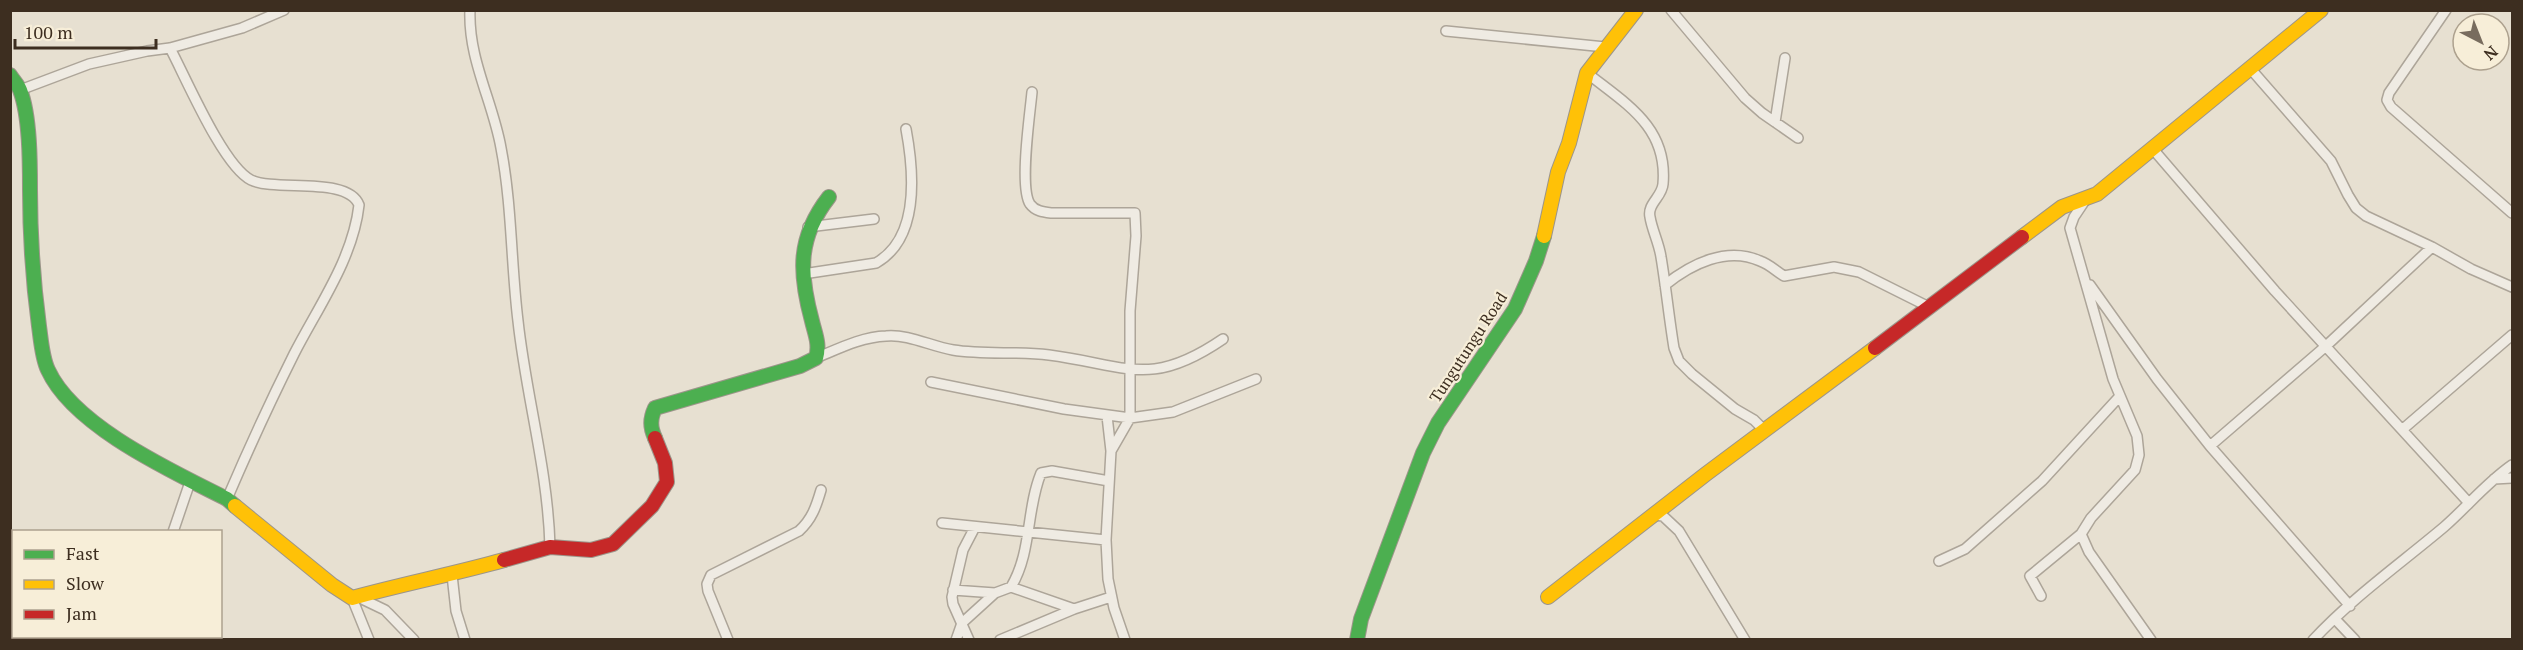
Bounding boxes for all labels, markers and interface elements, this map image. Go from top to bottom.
scale bar [15,12,156,50]
north arrow [2451,12,2511,72]
text: 100 m [24,20,73,44]
text: N [2479,41,2503,65]
street label: Tungutungu Road [1424,287,1512,406]
legend [12,530,222,638]
text: Fast [66,541,100,565]
text: Slow [66,571,105,595]
text: Jam [66,601,97,625]

